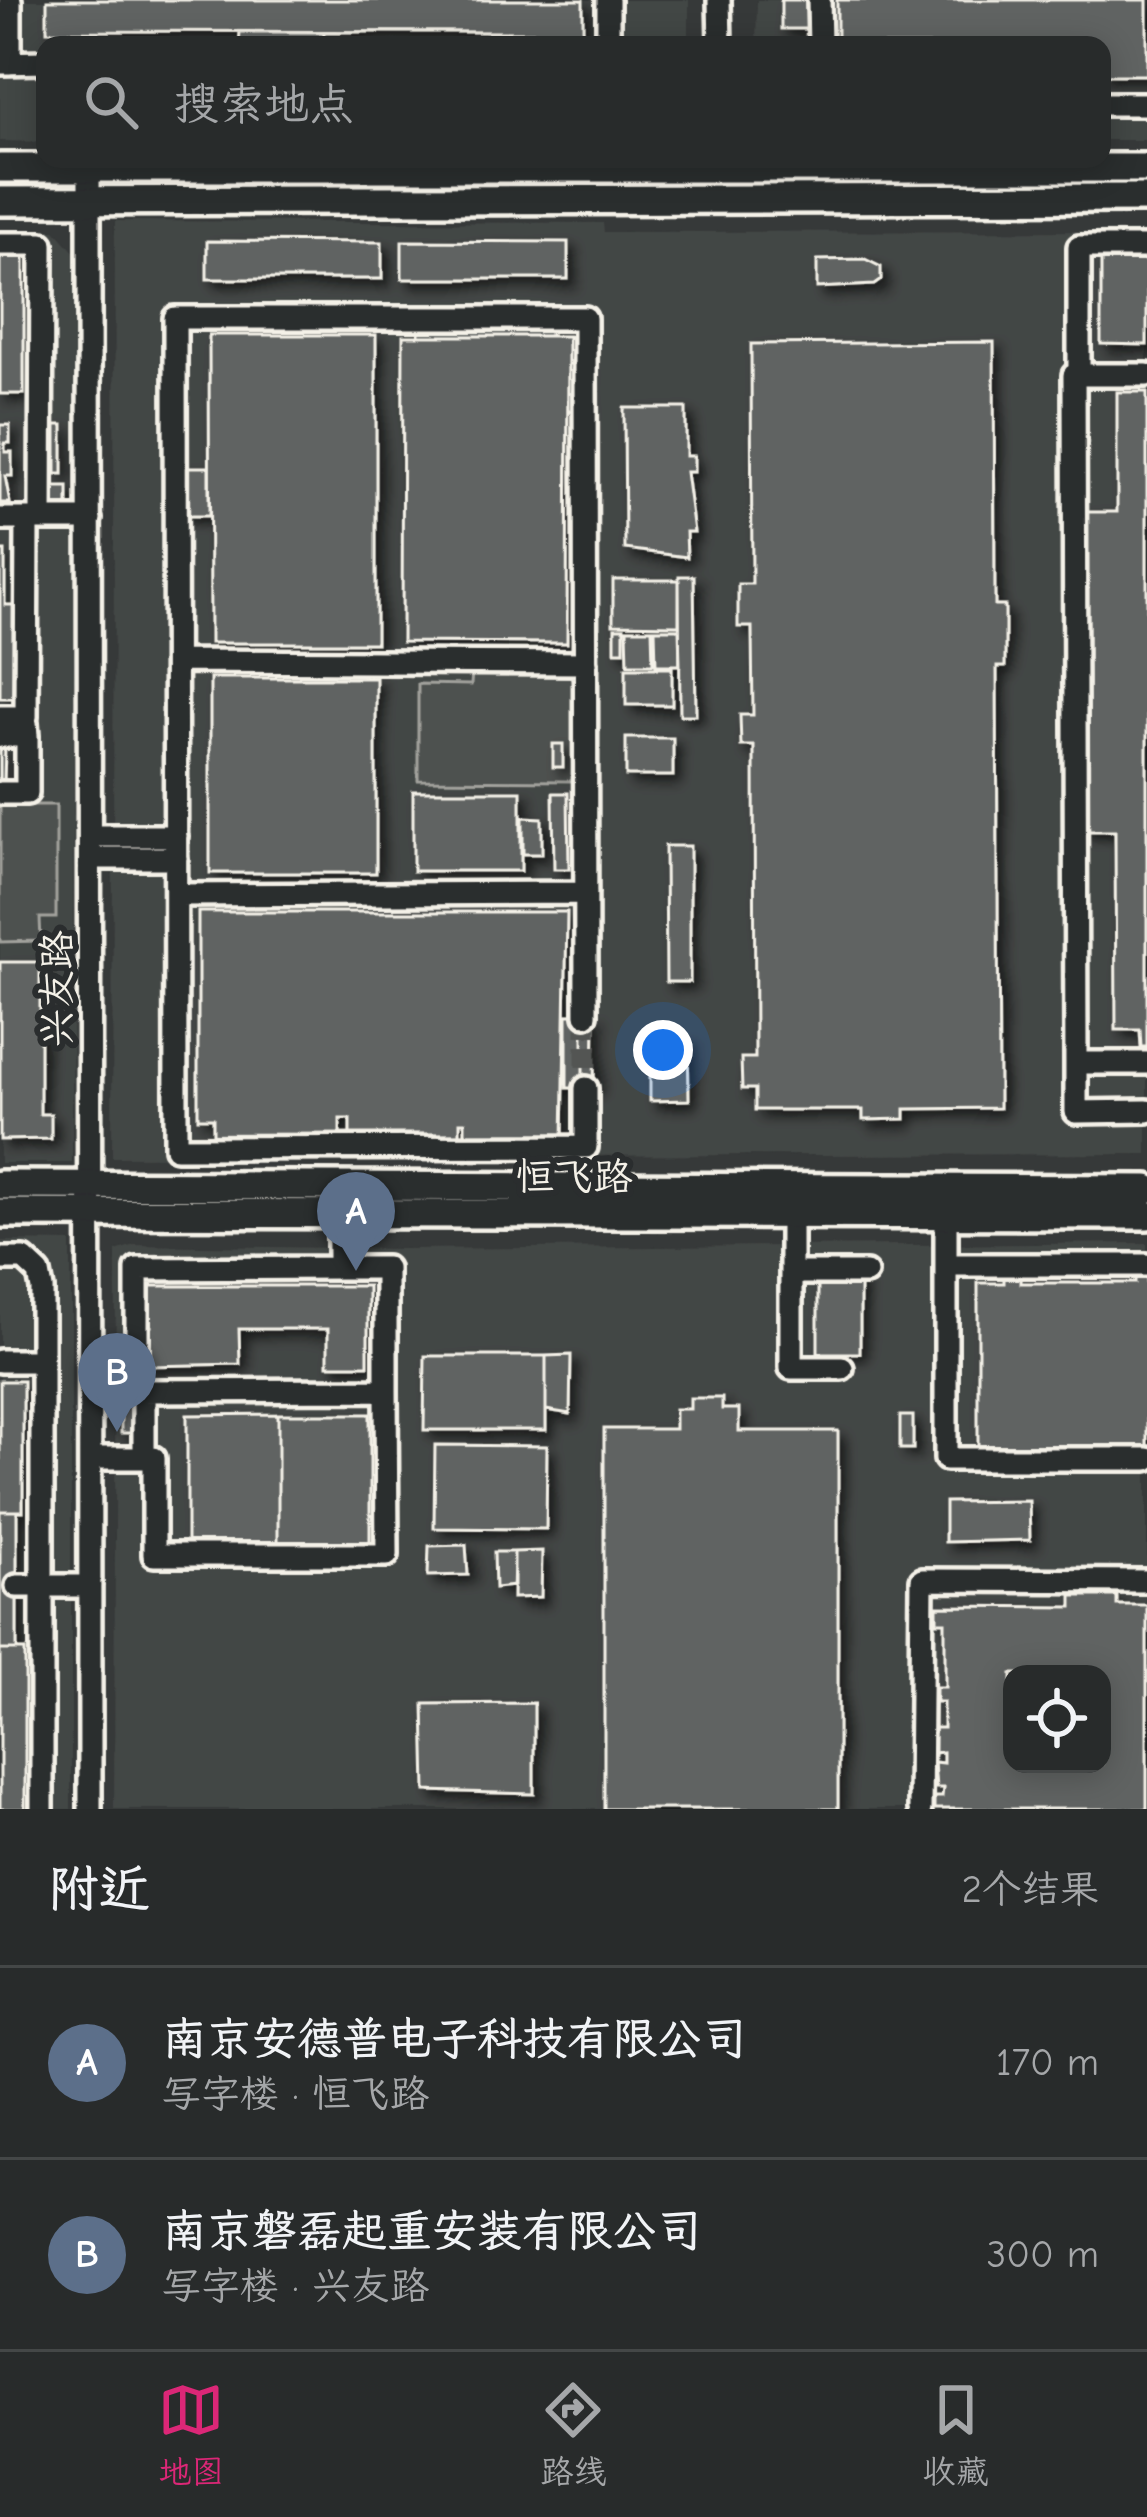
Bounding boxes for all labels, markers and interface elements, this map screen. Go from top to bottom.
search box [36,36,1111,168]
icon: search [78,69,144,135]
text: 搜索地点 [174,78,354,130]
street label: 兴友路 [35,930,80,1048]
your location [633,1020,693,1080]
street label: 恒飞路 [515,1155,633,1200]
pin: A [317,1172,395,1271]
pin: B [78,1333,156,1432]
map controls [1003,1665,1111,1773]
button: locate [1003,1665,1111,1773]
text: 附近 [48,1860,150,1919]
text: 2个结果 [962,1867,1099,1912]
text: 南京安德普电子科技有限公司 [162,2013,747,2065]
text: A [76,2040,98,2085]
text: 170 m [996,2040,1099,2085]
text: 写字楼 · 恒飞路 [162,2072,429,2117]
text: 南京磐磊起重安装有限公司 [162,2205,702,2257]
text: B [75,2232,99,2277]
text: 300 m [986,2232,1099,2277]
text: 写字楼 · 兴友路 [162,2264,429,2309]
tab: 地图 [158,2377,224,2492]
tab: 路线 [540,2377,606,2492]
tab: 收藏 [923,2377,989,2492]

